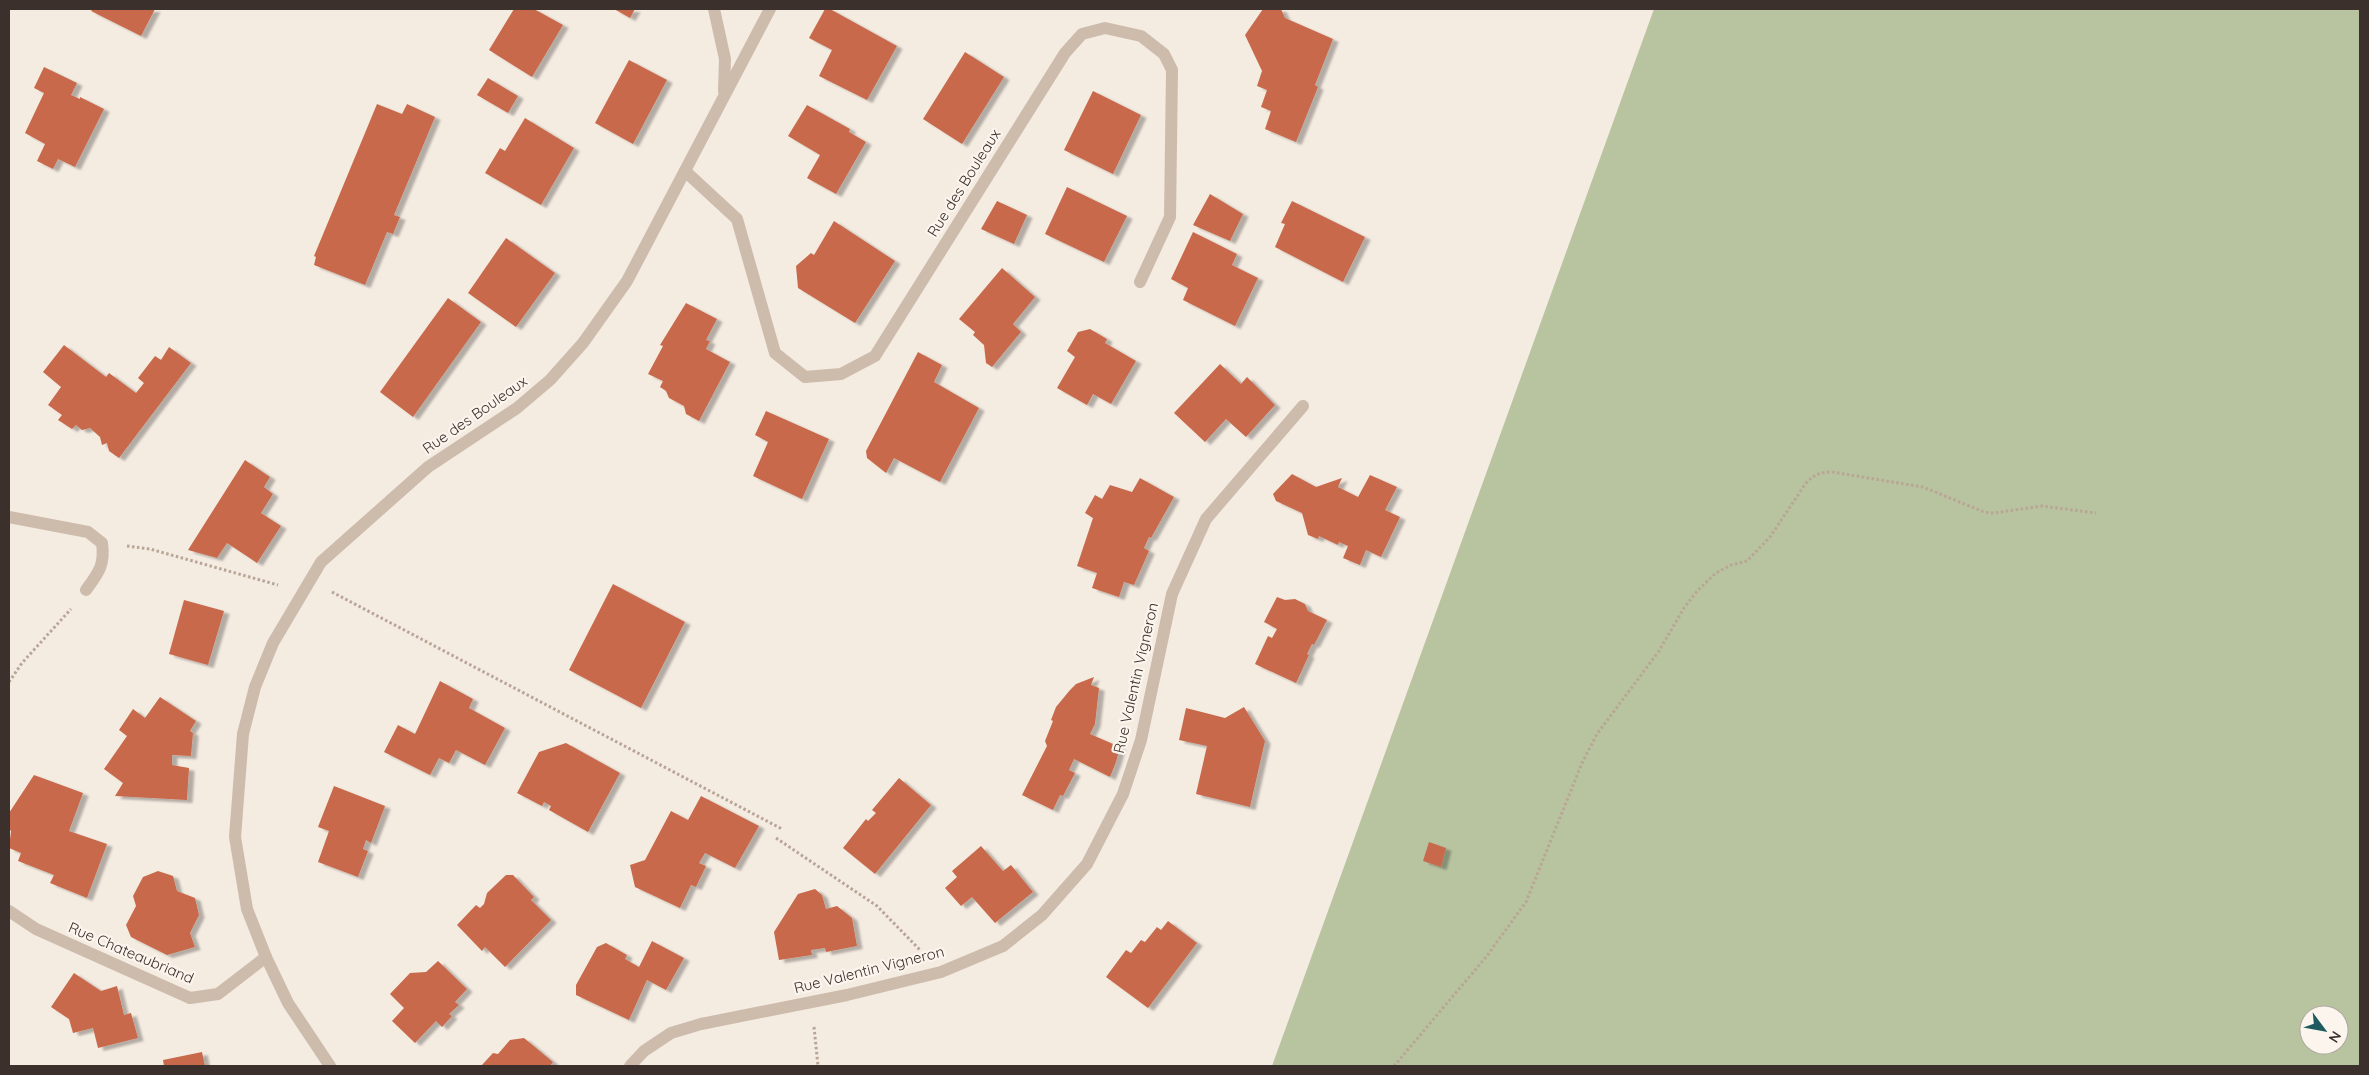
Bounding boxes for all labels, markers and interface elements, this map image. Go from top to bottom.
street label: Rue des Bouleaux [923,125,1004,240]
street label: Rue des Bouleaux [419,371,531,458]
street label: Rue Valentin Vigneron [1109,601,1162,755]
street label: Rue Chateaubriand [66,918,197,988]
street label: Rue Valentin Vigneron [792,942,946,997]
north arrow [2299,1005,2349,1055]
text: N [2325,1028,2345,1046]

